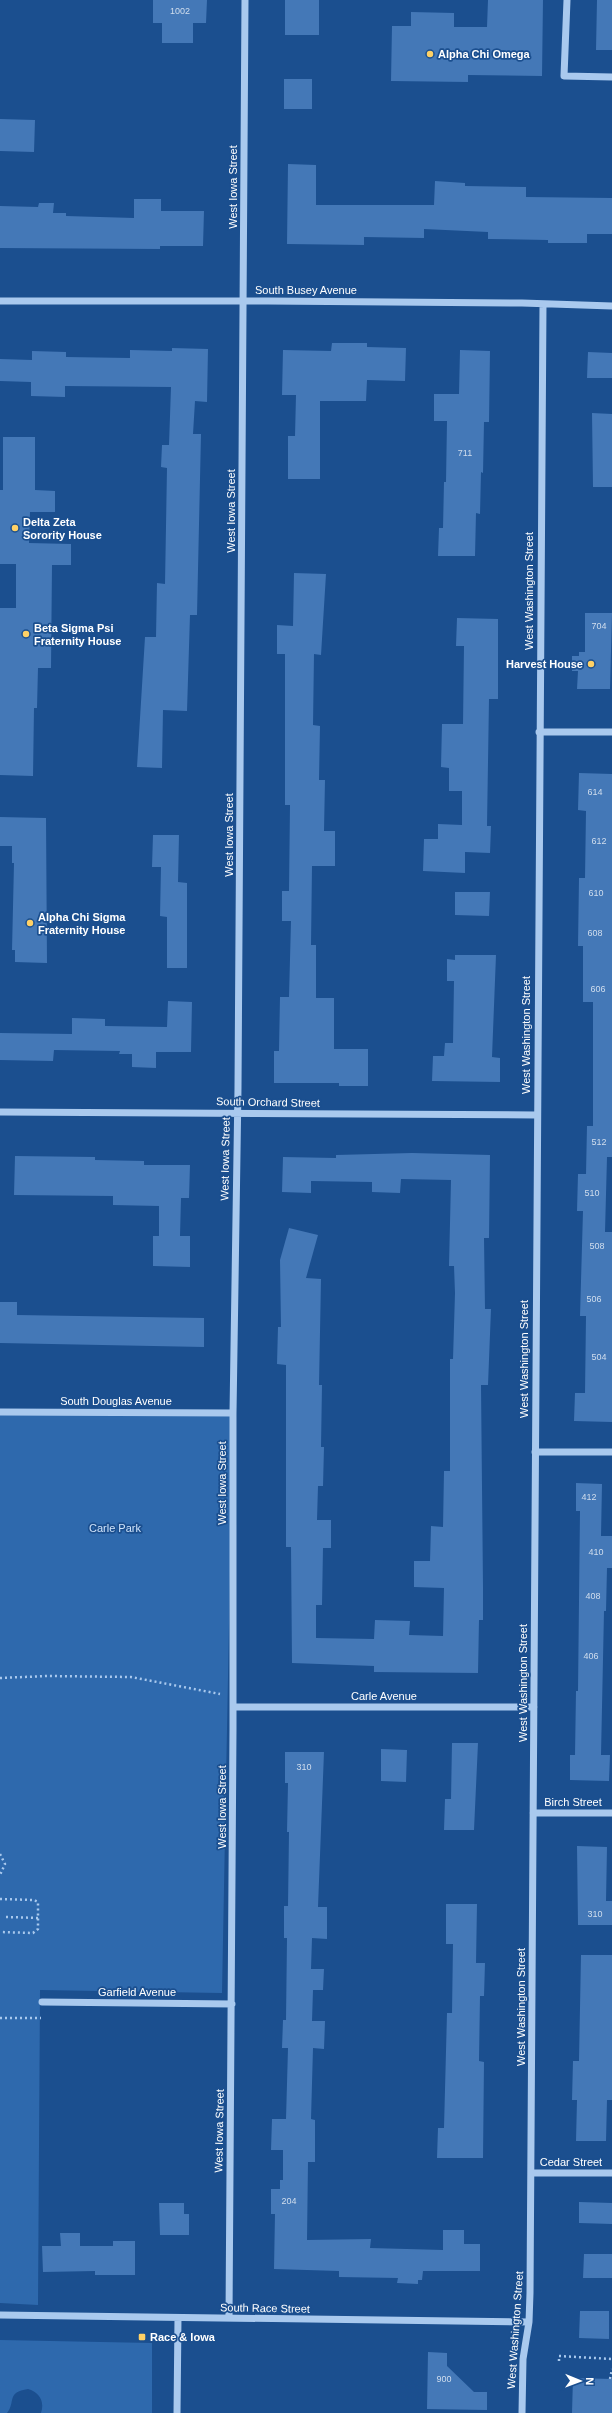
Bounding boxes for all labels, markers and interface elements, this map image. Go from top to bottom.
house number: 1002 [170,6,190,16]
place label: Alpha Chi Omega [438,48,531,60]
marker: Alpha Chi Omega [425,49,435,59]
street label: West Iowa Street [227,145,239,229]
street label: South Busey Avenue [255,284,357,296]
house number: 711 [458,448,472,458]
street label: West Iowa Street [225,469,237,553]
place label: Delta Zeta Sorority House [23,516,102,541]
marker: Delta Zeta Sorority House [10,523,20,533]
street label: West Washington Street [523,532,535,650]
house number: 704 [591,621,607,631]
place label: Beta Sigma Psi Fraternity House [34,622,121,647]
marker: Beta Sigma Psi Fraternity House [21,629,31,639]
place label: Harvest House [506,658,583,670]
marker: Harvest House [586,659,596,669]
house number: 614 [587,787,603,797]
street label: West Iowa Street [223,793,235,877]
house number: 612 [591,836,607,846]
house number: 610 [588,888,604,898]
place label: Alpha Chi Sigma Fraternity House [38,911,126,936]
marker: Alpha Chi Sigma Fraternity House [25,918,35,928]
house number: 608 [587,928,603,938]
street label: West Washington Street [520,976,532,1094]
house number: 606 [590,984,606,994]
street label: South Orchard Street [216,1095,320,1109]
street label: West Iowa Street [218,1117,232,1201]
house number: 512 [591,1137,607,1147]
house number: 510 [584,1188,600,1198]
house number: 508 [589,1241,605,1251]
house number: 506 [586,1294,602,1304]
street label: West Washington Street [518,1300,530,1418]
house number: 504 [591,1352,607,1362]
street label: South Douglas Avenue [60,1395,172,1407]
street label: West Iowa Street [216,1441,228,1525]
house number: 412 [581,1492,597,1502]
park label: Carle Park [89,1522,141,1534]
house number: 410 [588,1547,604,1557]
house number: 408 [585,1591,601,1601]
street label: West Washington Street [517,1624,529,1742]
house number: 406 [583,1651,599,1661]
street label: Carle Avenue [351,1690,417,1702]
house number: 310 [296,1762,312,1772]
street label: West Iowa Street [216,1765,228,1849]
street label: Birch Street [544,1796,602,1808]
house number: 310 [587,1909,603,1919]
street label: West Washington Street [515,1948,527,2066]
street label: Garfield Avenue [98,1986,176,1998]
street label: West Iowa Street [212,2089,226,2173]
street label: Cedar Street [540,2156,602,2168]
house number: 204 [281,2196,297,2206]
street label: West Washington Street [505,2271,525,2389]
street label: South Race Street [220,2301,310,2315]
place label: Race & Iowa [150,2331,216,2343]
marker: Race & Iowa [137,2332,147,2342]
north arrow [560,2361,600,2401]
house number: 900 [436,2374,452,2384]
text: N [584,2377,596,2385]

